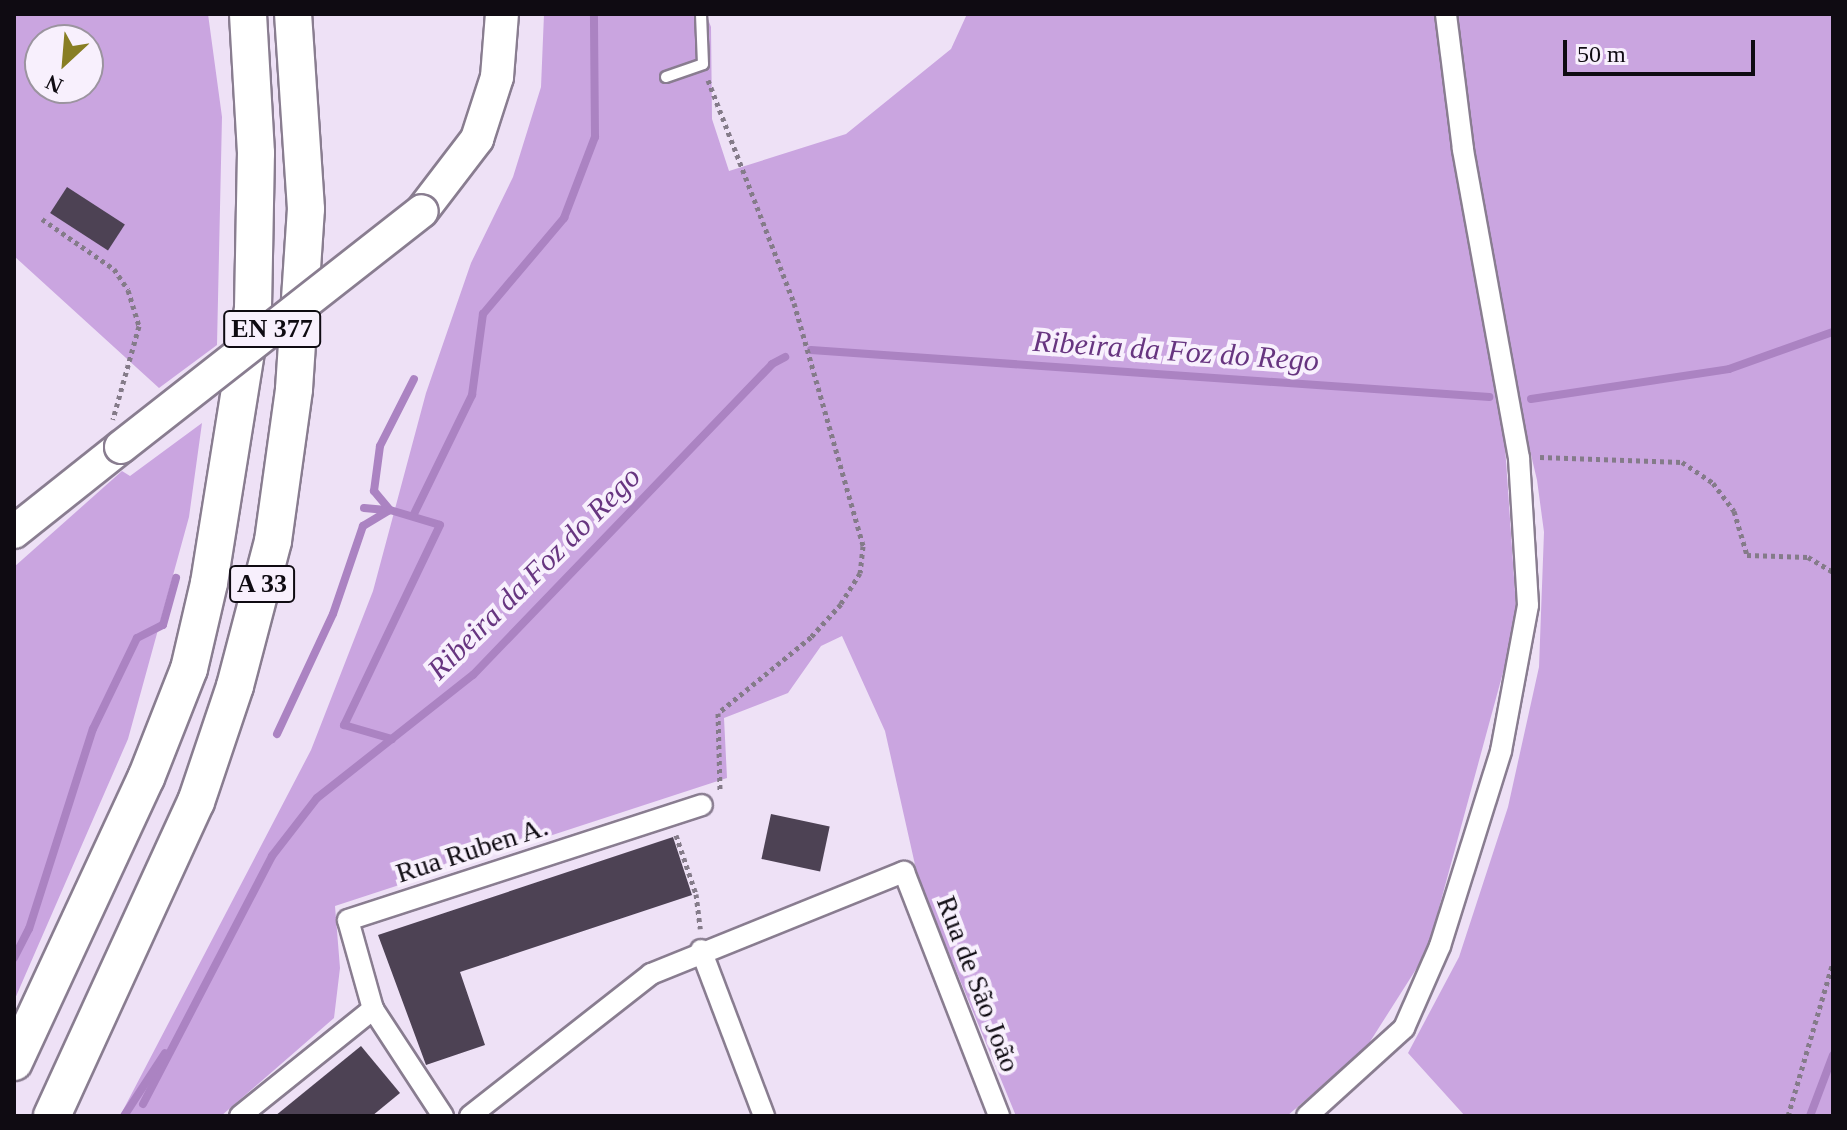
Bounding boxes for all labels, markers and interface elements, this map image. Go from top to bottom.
north arrow [24,24,104,104]
scale bar [1567,24,1759,74]
text: 50 m [1577,41,1626,67]
text: N [42,70,67,99]
road number: EN 377 [222,307,322,351]
water label: Ribeira da Foz do Rego [1032,323,1320,379]
water label: Ribeira da Foz do Rego [420,459,648,687]
road number: A 33 [228,562,296,606]
street label: Rua Ruben A. [391,809,553,891]
street label: Rua de São João [929,891,1027,1077]

